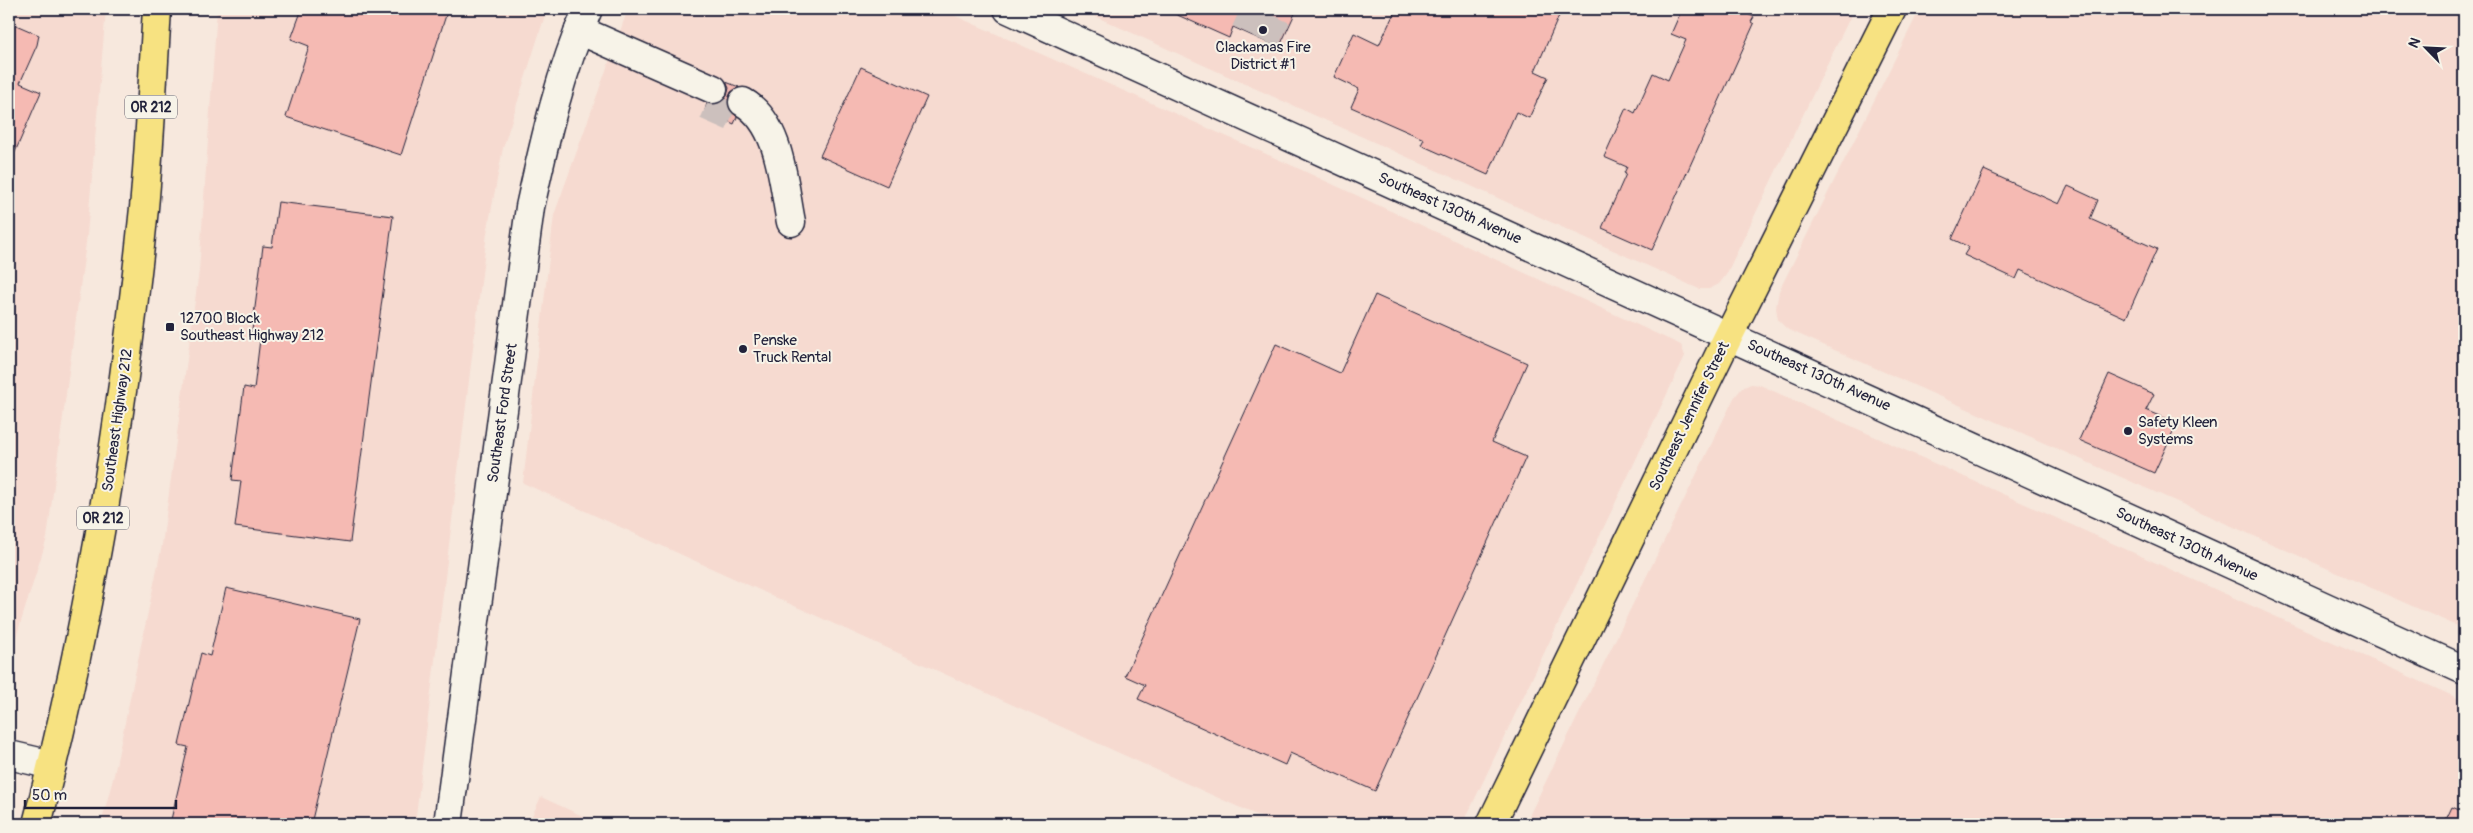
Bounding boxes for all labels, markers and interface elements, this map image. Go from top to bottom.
north arrow [2400,22,2450,72]
marker: Clackamas Fire District #1 [1257,24,1269,36]
text: N [2405,35,2424,51]
place label: Clackamas Fire District #1 [1215,38,1311,74]
road number: OR 212 [125,95,177,118]
street label: Southeast 130th Avenue [1375,168,1525,249]
place label: 12700 Block Southeast Highway 212 [180,309,324,345]
marker: 12700 Block Southeast Highway 212 [164,321,176,333]
place label: Penske Truck Rental [753,331,832,367]
street label: Southeast 130th Avenue [1744,335,1894,416]
street label: Southeast Jennifer Street [1645,338,1734,494]
street label: Southeast Ford Street [483,341,522,484]
marker: Penske Truck Rental [737,343,749,355]
street label: Southeast Highway 212 [98,347,137,493]
place label: Safety Kleen Systems [2138,413,2218,449]
marker: Safety Kleen Systems [2122,425,2134,437]
street label: Southeast 130th Avenue [2113,503,2261,586]
road number: OR 212 [77,506,129,530]
scale bar [25,778,176,810]
text: 50 m [32,786,67,805]

